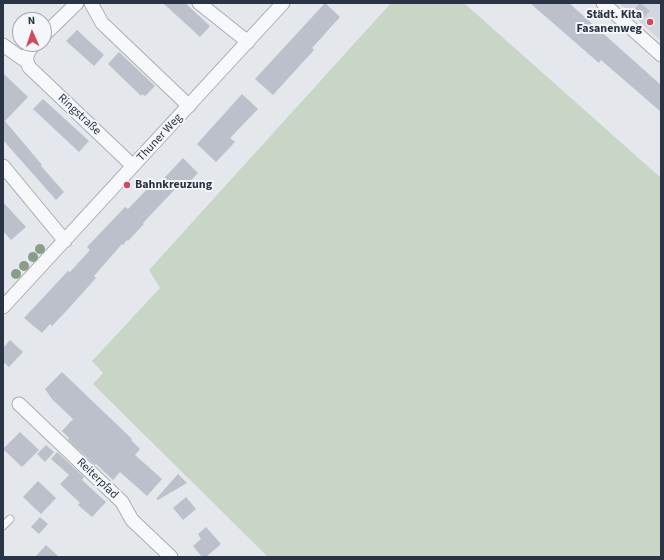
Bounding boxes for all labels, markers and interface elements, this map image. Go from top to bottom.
place label: Städt. Kita Fasanenweg [577,8,642,36]
north arrow [12,12,52,52]
text: N [27,13,35,28]
marker: Städt. Kita Fasanenweg [645,17,655,27]
street label: Ringstraße [54,91,104,139]
street label: Thuner Weg [134,111,186,165]
place label: Bahnkreuzung [135,178,212,192]
marker: Bahnkreuzung [122,180,132,190]
street label: Reiterpfad [73,456,121,502]

